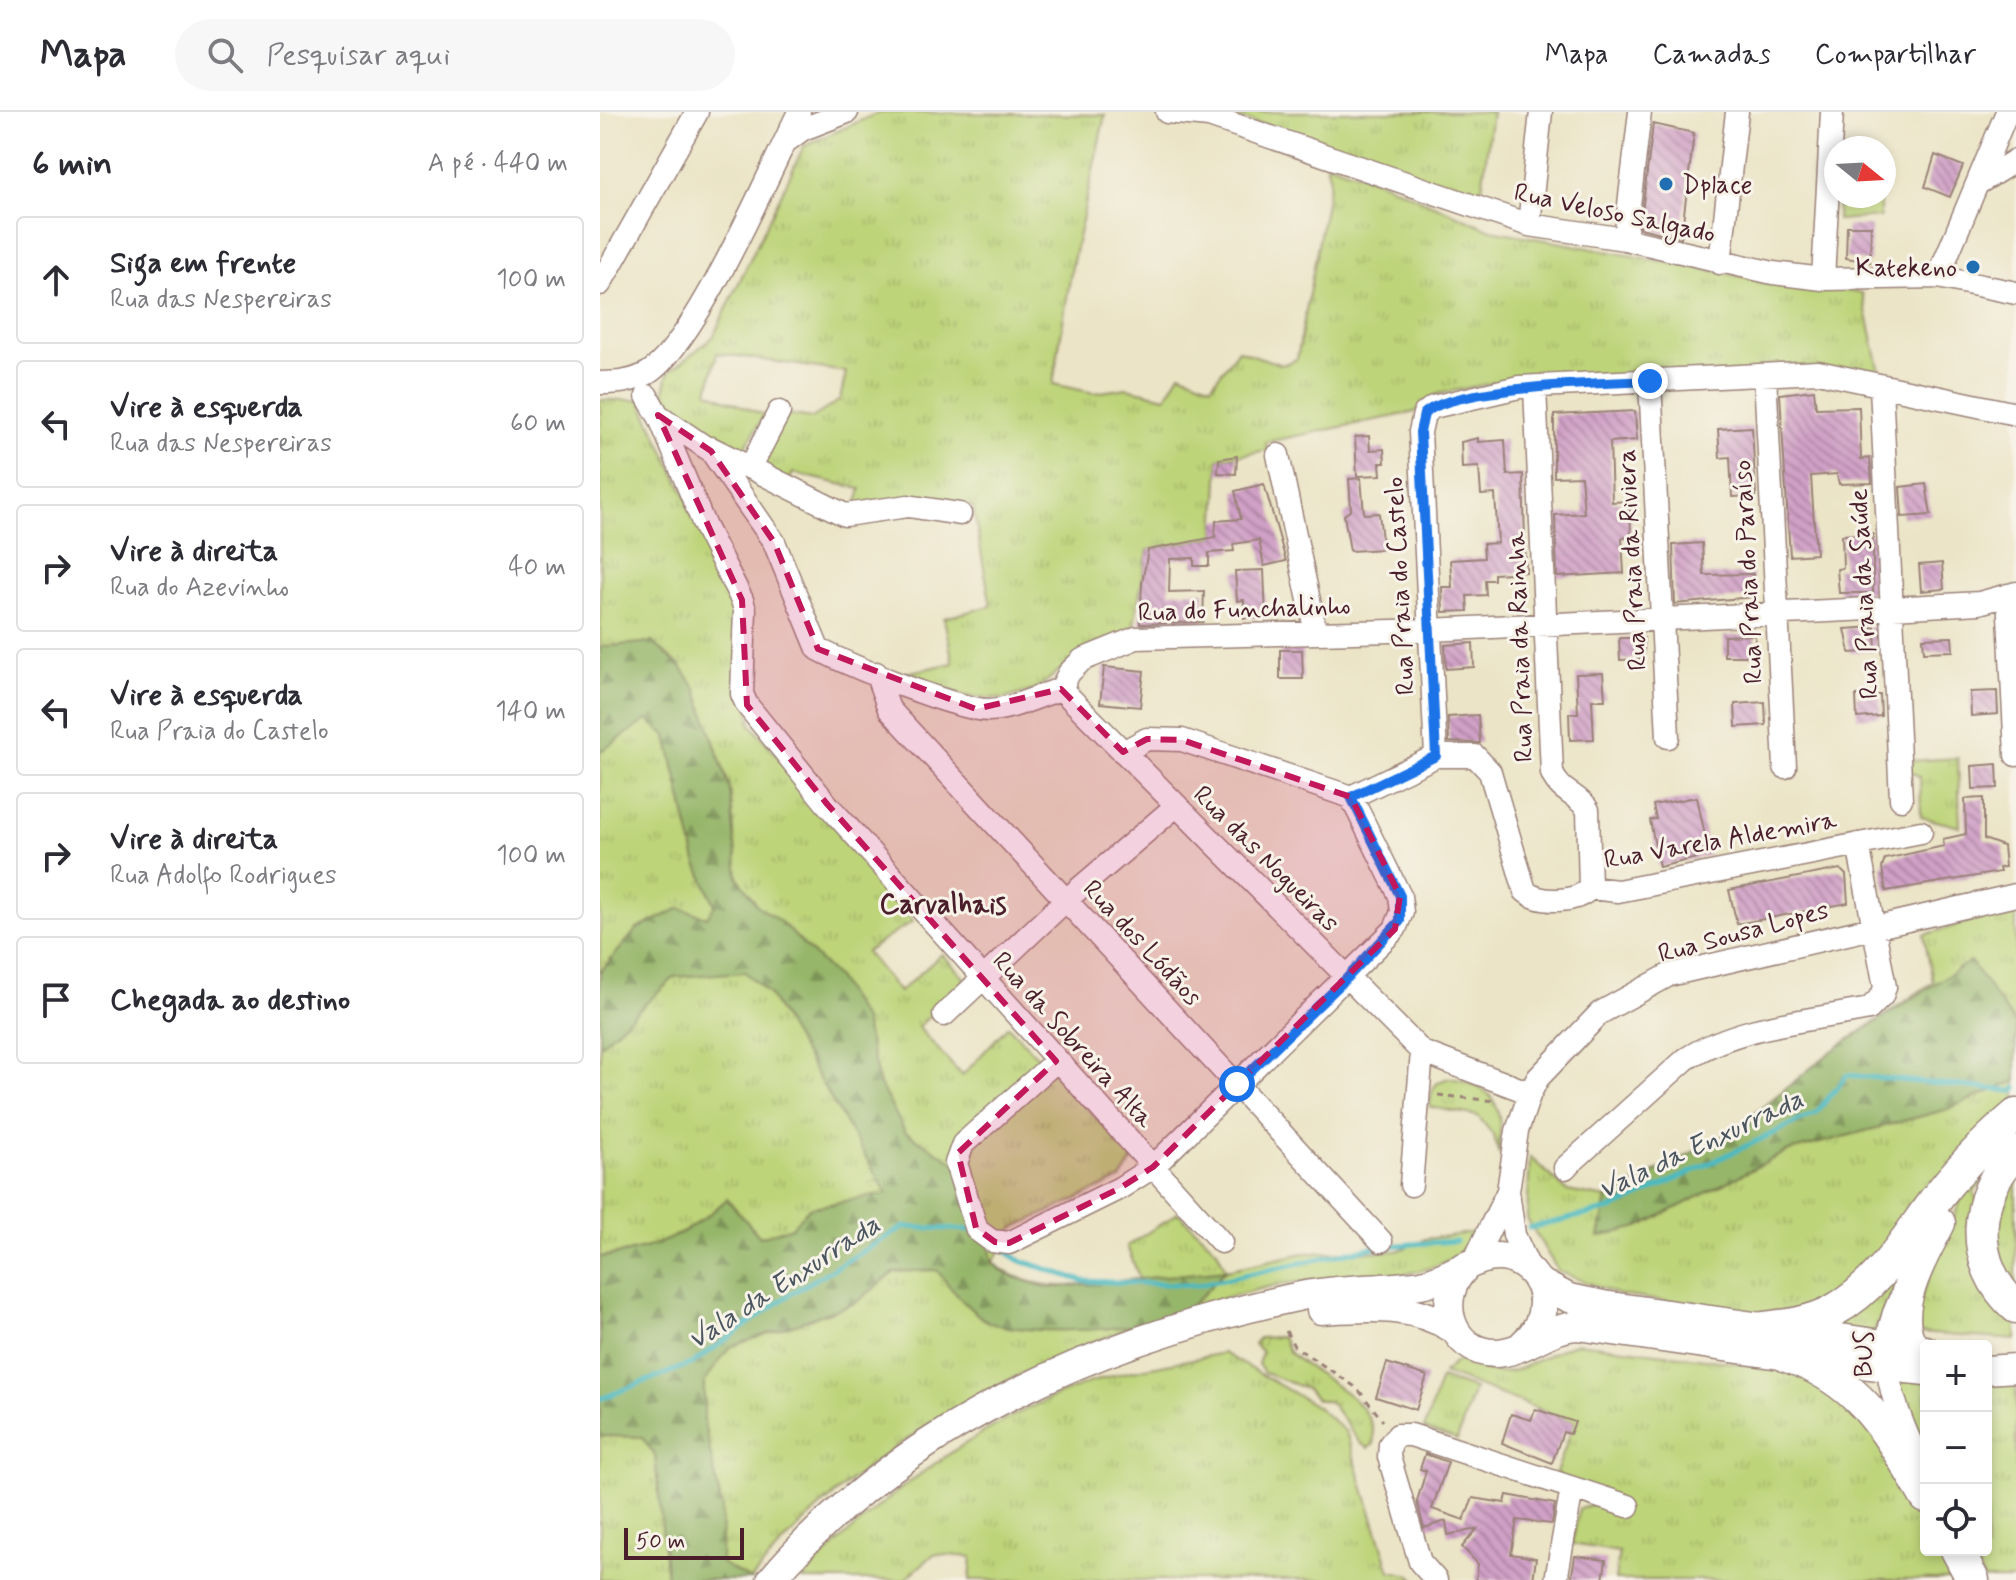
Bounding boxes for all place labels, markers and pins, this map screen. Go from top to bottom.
place label: Dplace [1682,169,1753,203]
marker: Dplace [1657,175,1675,193]
place label: Katekeno [1856,252,1957,286]
marker: Katekeno [1964,258,1982,276]

